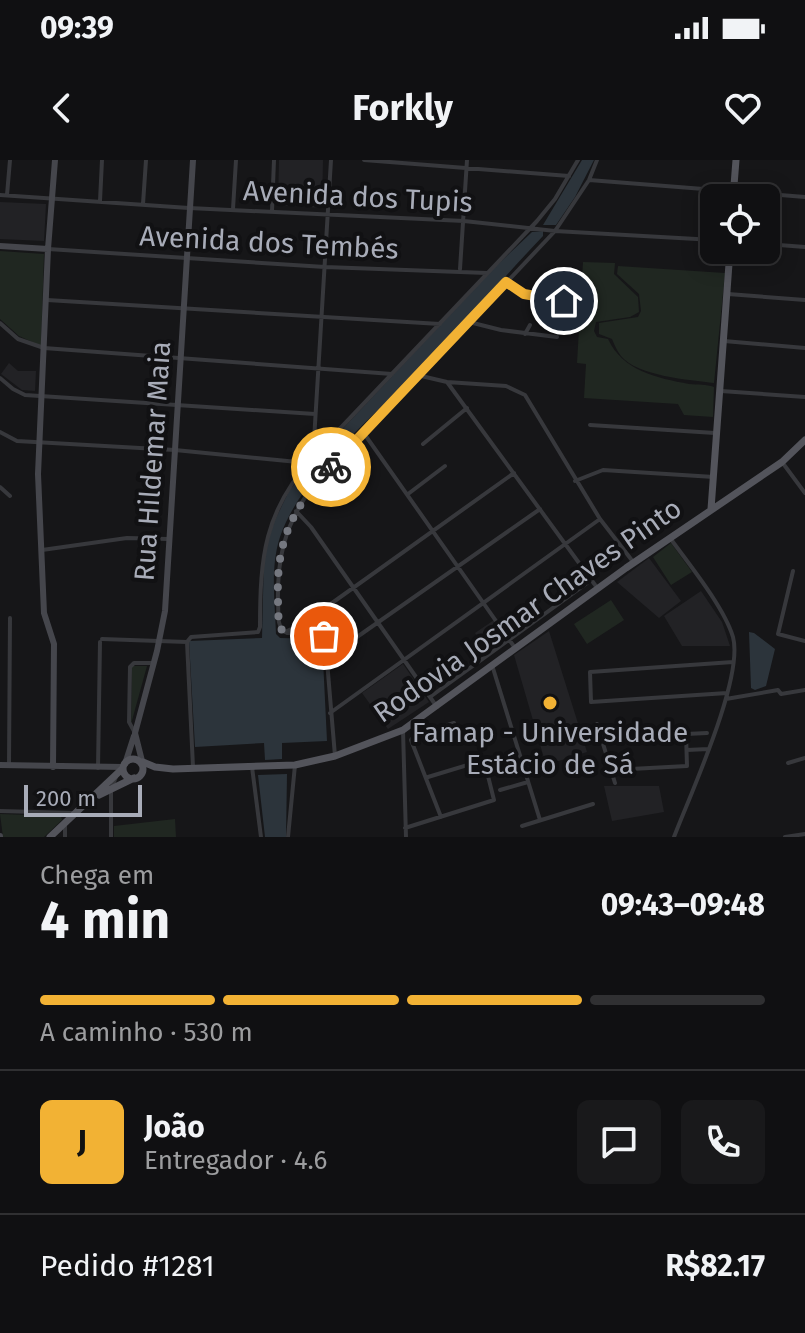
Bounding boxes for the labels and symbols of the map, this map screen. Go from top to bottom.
street label: Avenida dos Tupis [243,174,473,219]
street label: Avenida dos Tembés [139,219,399,266]
pin [530,267,598,335]
street label: Rua Hildemar Maia [128,340,177,582]
courier [291,427,371,507]
street label: Rodovia Josmar Chaves Pinto [367,491,688,730]
pin [290,602,358,670]
marker: Famap - Universidade Estácio de Sá [541,694,559,712]
place label: Famap - Universidade Estácio de Sá [412,716,688,781]
scale bar [24,781,142,817]

